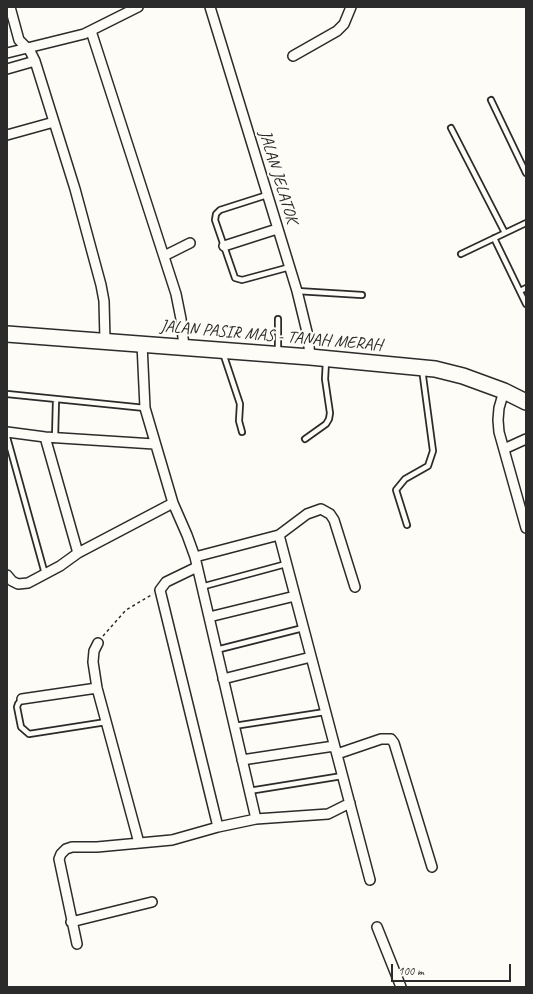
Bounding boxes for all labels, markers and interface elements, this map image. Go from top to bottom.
street label: JALAN JELATOK [254,128,302,226]
street label: JALAN PASIR MAS - TANAH MERAH [159,316,383,356]
scale bar [393,956,513,982]
text: 100 m [398,963,424,979]

